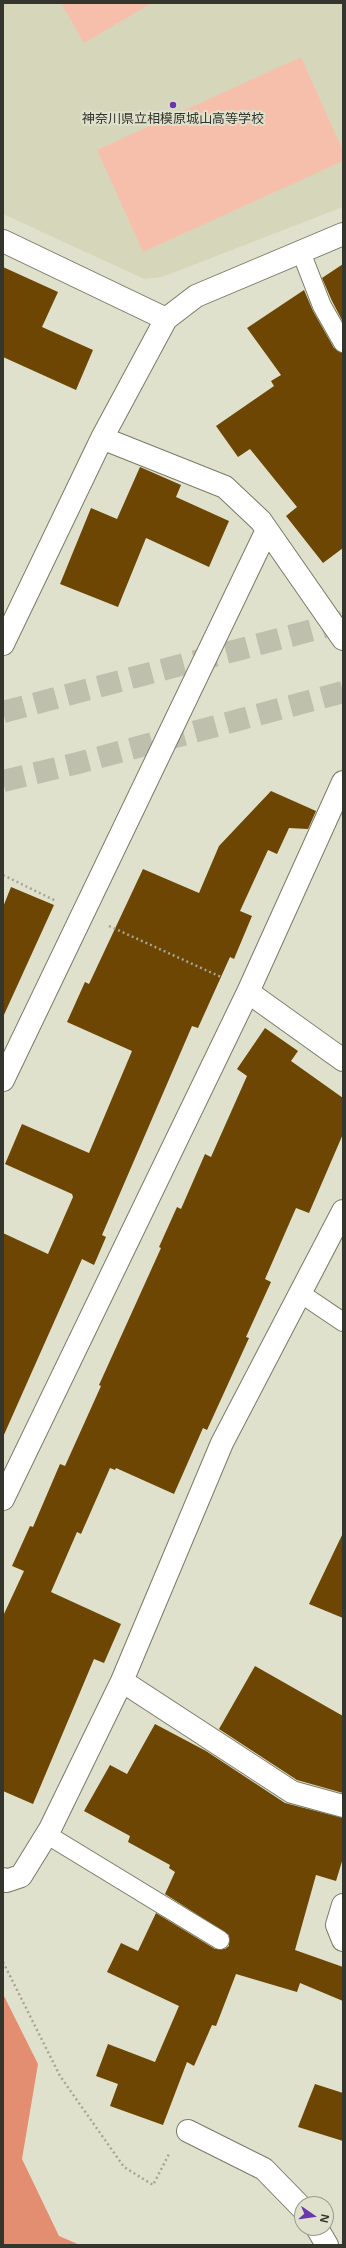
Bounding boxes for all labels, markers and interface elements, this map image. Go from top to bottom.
marker: 神奈川県立相模原城山高等学校 [168,100,178,110]
place label: 神奈川県立相模原城山高等学校 [82,111,264,127]
north arrow [294,2196,334,2236]
text: N [317,2213,334,2225]

